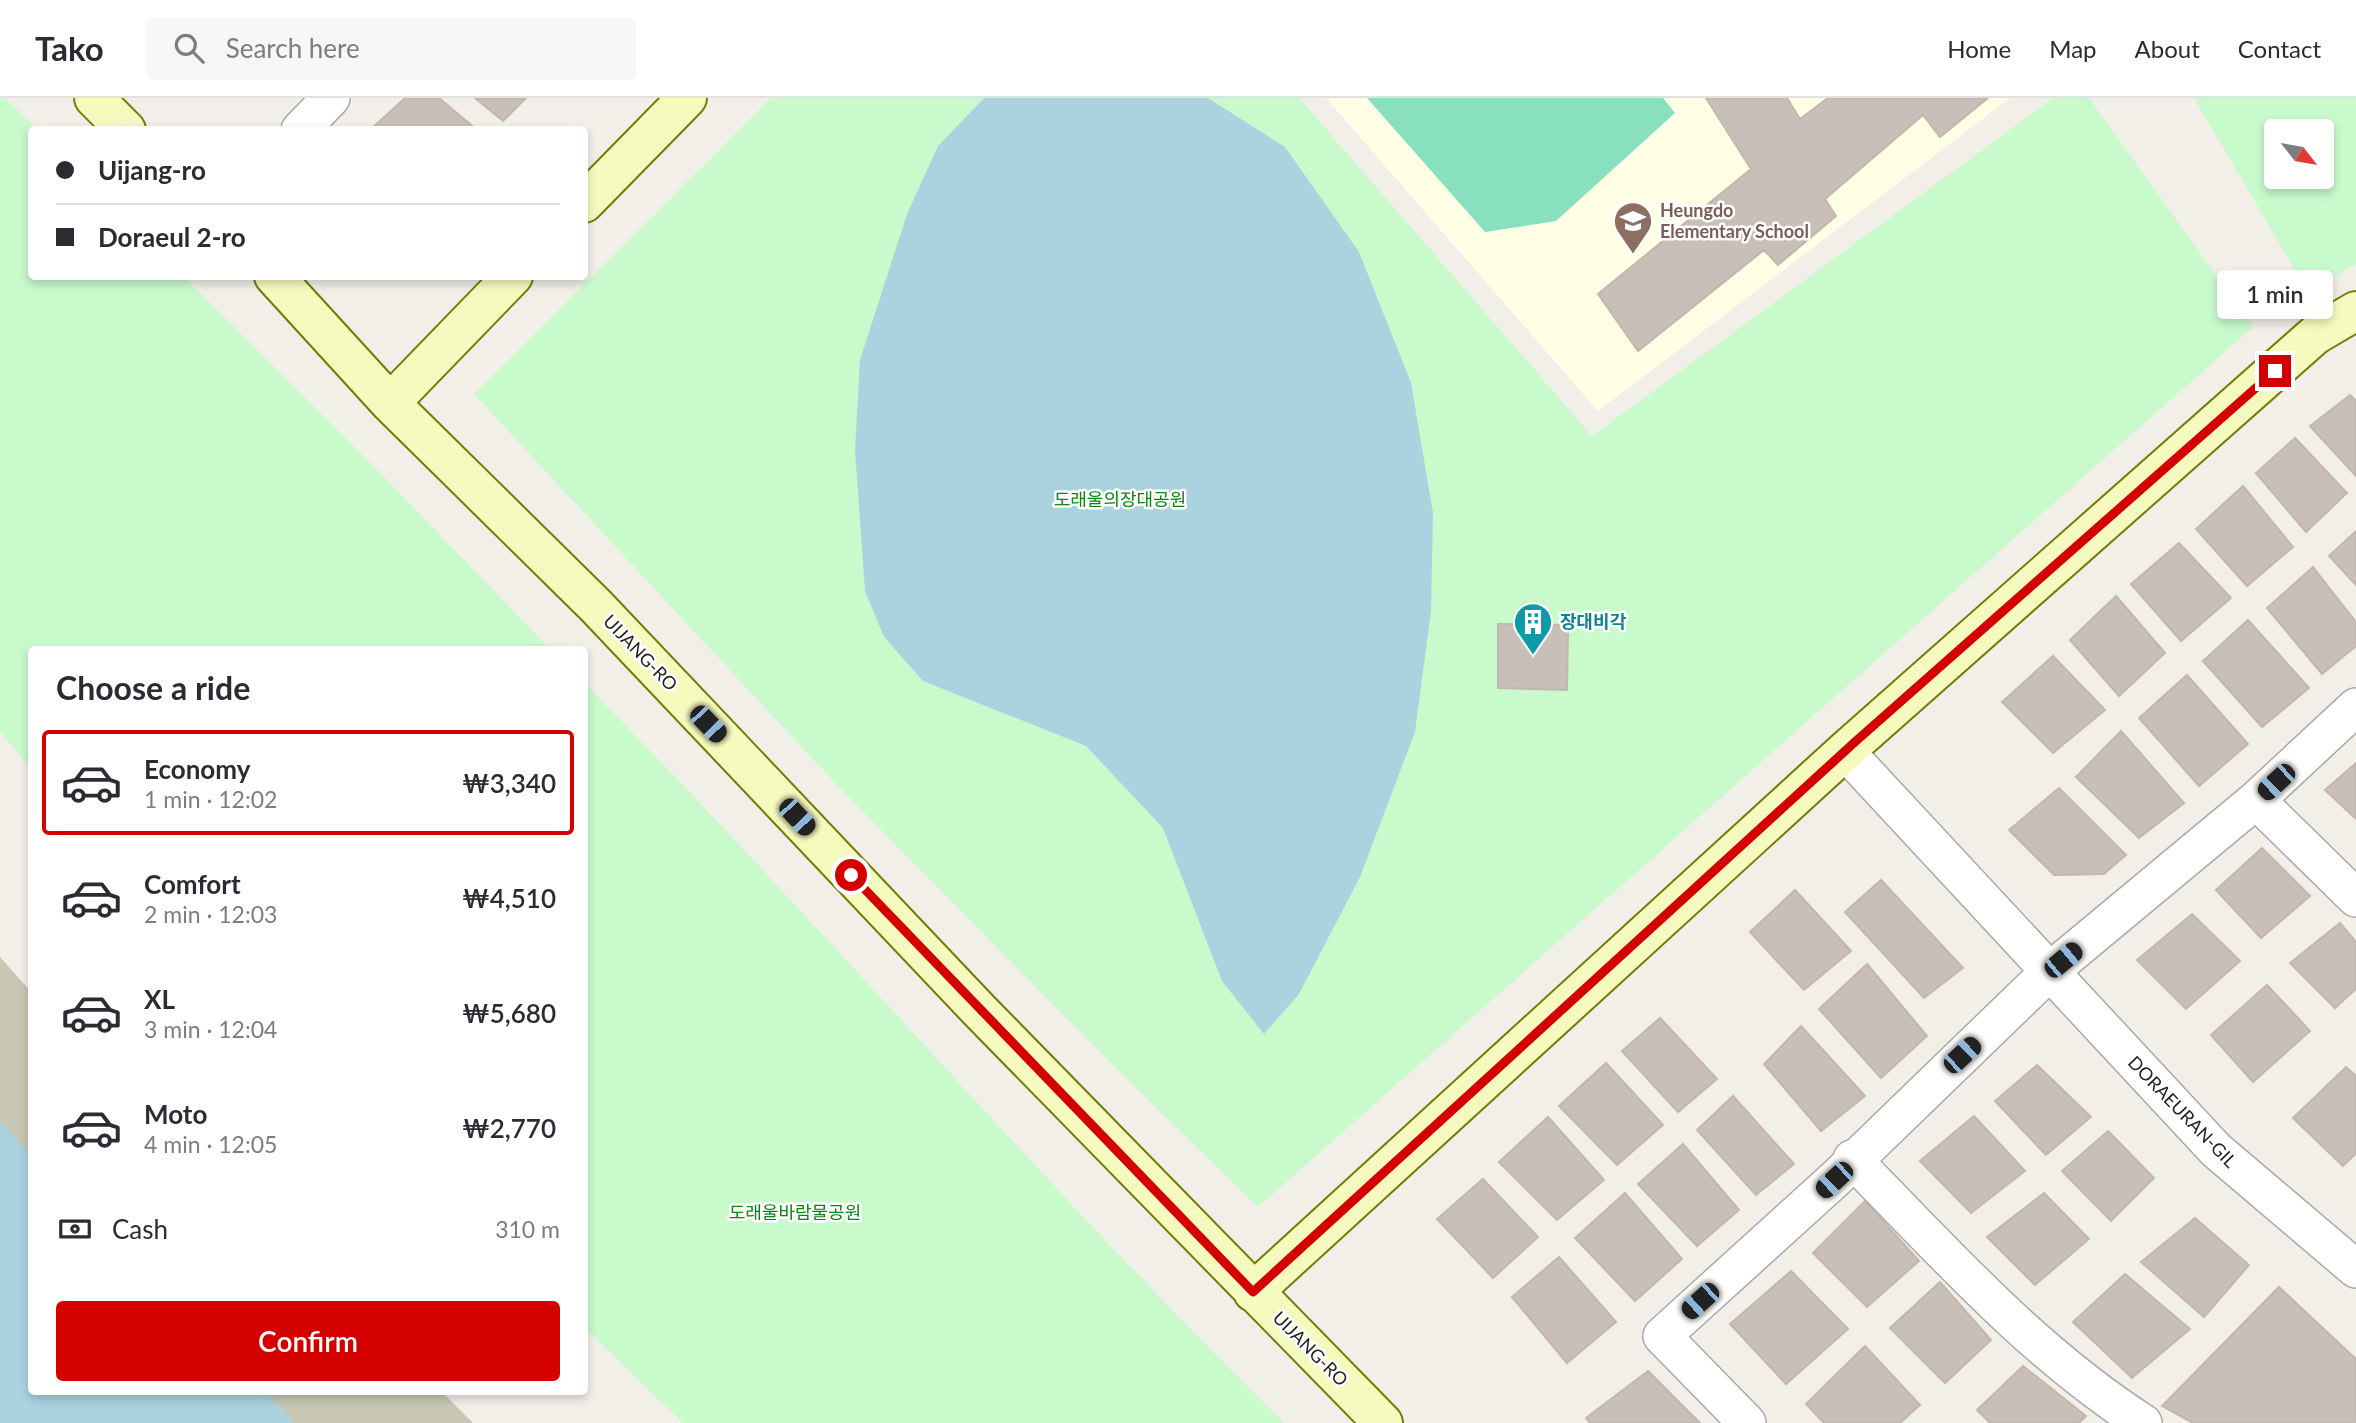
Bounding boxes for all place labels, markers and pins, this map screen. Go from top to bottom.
place label: Heungdo Elementary School [1660,199,1809,242]
school or university icon: Heungdo Elementary School [1612,200,1654,255]
building icon: 장대비각 [1512,601,1554,656]
place label: 장대비각 [1560,610,1627,632]

